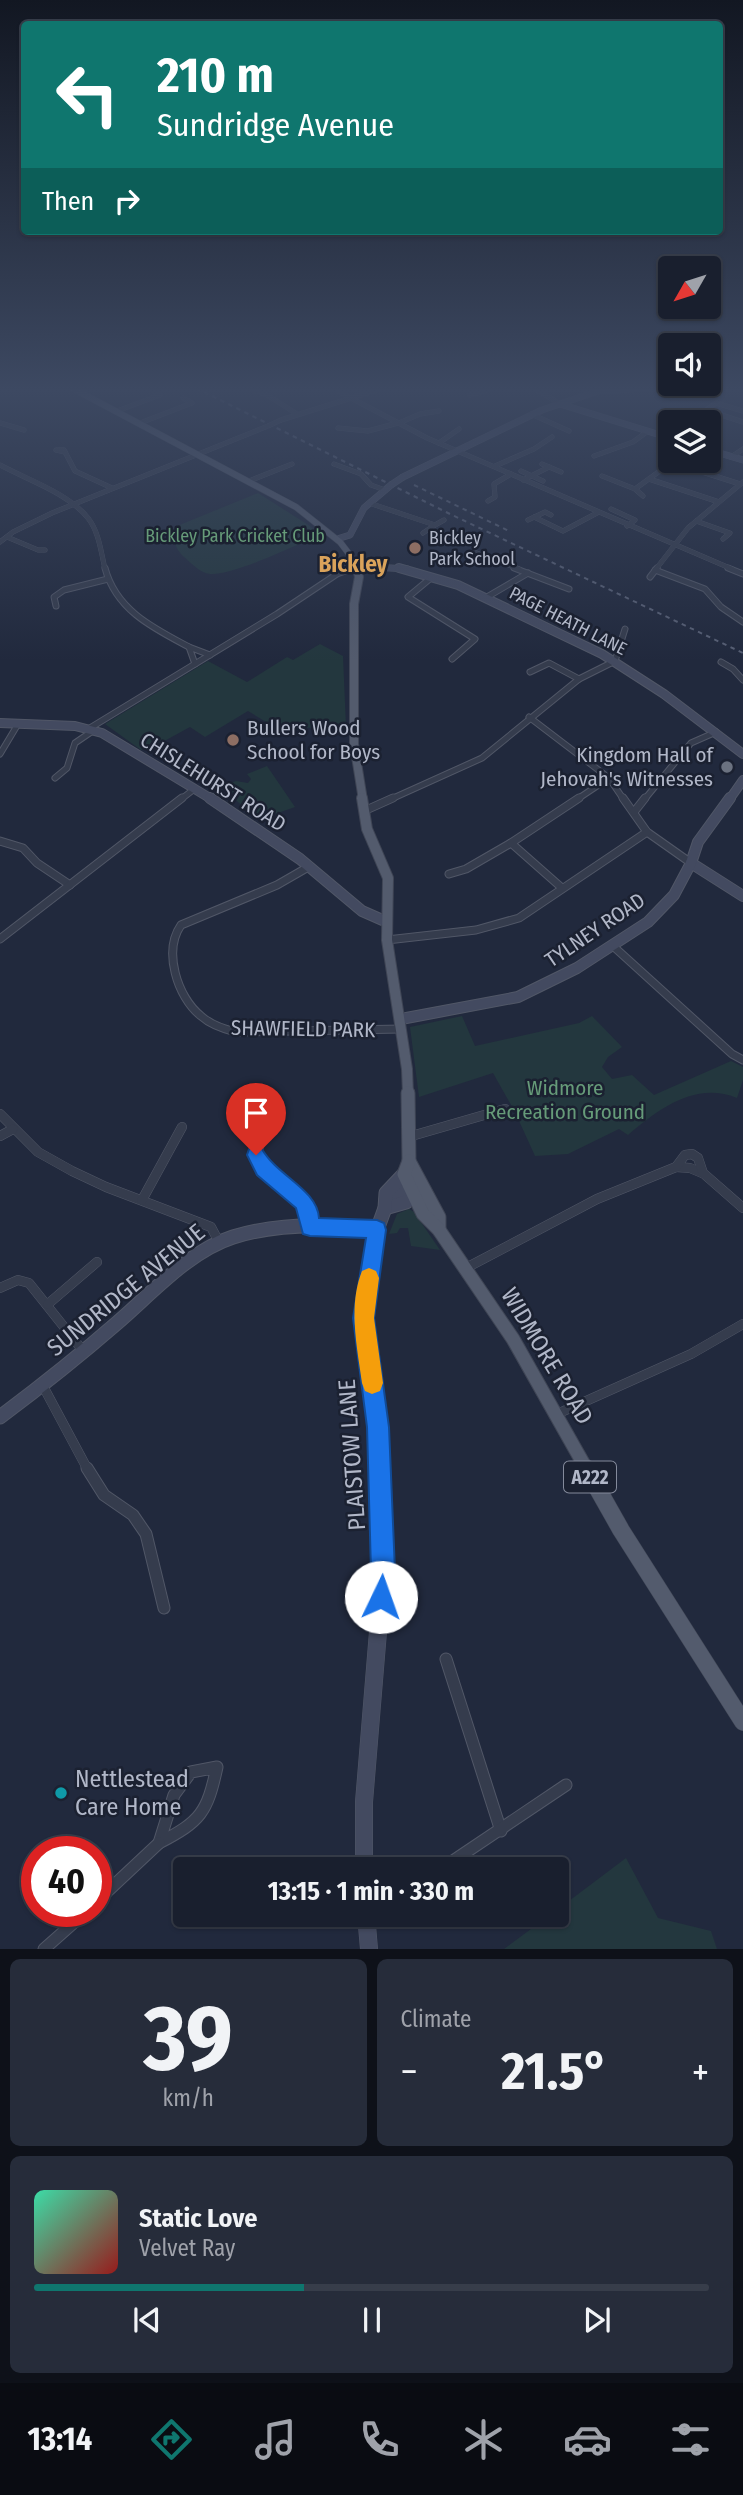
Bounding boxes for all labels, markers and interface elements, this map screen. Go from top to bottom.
text: 210 m [157,46,274,105]
icon: left [42,49,133,140]
text: Sundridge Avenue [157,106,394,144]
icon: right [108,182,146,220]
text: Then [42,186,94,217]
north arrow [658,256,721,318]
map controls [658,256,721,473]
button: sound [658,333,721,396]
button: layers [658,410,721,473]
park label: Bickley Park Cricket Club [145,525,325,547]
place label: Bickley Park School [429,527,515,570]
marker: Bickley Park School [407,540,423,556]
district label: Bickley [318,550,389,578]
street label: PAGE HEATH LANE [506,582,630,660]
place label: Bullers Wood School for Boys [247,715,380,765]
street label: CHISLEHURST ROAD [135,727,291,837]
marker: Bullers Wood School for Boys [225,732,241,748]
place label: Kingdom Hall of Jehovah's Witnesses [540,742,715,792]
marker: Kingdom Hall of Jehovah's Witnesses [719,759,735,775]
street label: TYLNEY ROAD [540,887,650,973]
street label: SHAWFIELD PARK [231,1015,376,1043]
park label: Widmore Recreation Ground [485,1075,645,1125]
pin [226,1083,286,1155]
icon: arrive [237,1094,275,1132]
street label: SUNDRIDGE AVENUE [42,1218,210,1362]
street label: WIDMORE ROAD [495,1283,599,1429]
street label: PLAISTOW LANE [333,1378,371,1532]
road number: A222 [564,1462,616,1492]
position arrow [344,1560,418,1634]
place label: Nettlestead Care Home [75,1765,189,1821]
marker: Nettlestead Care Home [53,1785,69,1801]
speed limit sign: 40 [21,1836,112,1927]
text: 13:15 · 1 min · 330 m [268,1876,474,1907]
text: 39 [144,1984,233,2093]
text: Climate [401,2005,471,2033]
text: 21.5° [501,2040,608,2103]
text: − [401,2049,418,2095]
text: + [692,2049,709,2095]
text: km/h [163,2084,214,2112]
text: Static Love [139,2203,257,2234]
text: Velvet Ray [139,2234,235,2262]
icon: previous [128,2301,166,2339]
icon: pause [353,2301,391,2339]
icon: next [578,2301,616,2339]
icon: directions [147,2415,196,2464]
icon: music [251,2415,300,2464]
icon: phone [355,2415,404,2464]
icon: climate [459,2415,508,2464]
icon: car [563,2415,612,2464]
icon: filters [666,2415,715,2464]
text: 13:14 [27,2420,92,2458]

